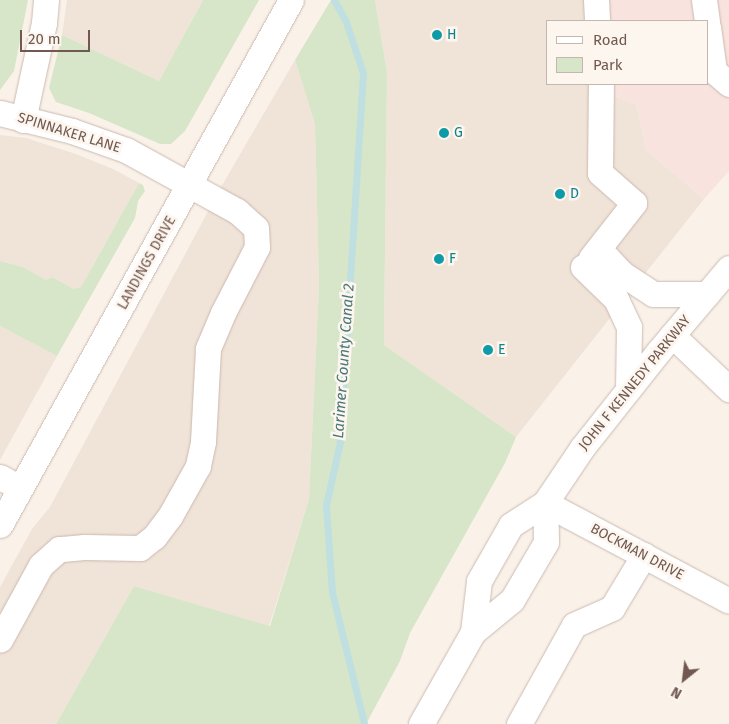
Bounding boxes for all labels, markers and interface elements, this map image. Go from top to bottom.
scale bar [22,20,92,52]
legend [546,20,709,85]
place label: H [447,27,457,43]
marker: H [431,29,443,41]
text: 20 m [28,30,61,48]
text: Road [593,31,628,49]
text: Park [593,56,623,74]
street label: SPINNAKER LANE [15,109,123,157]
place label: G [454,125,463,141]
marker: G [438,127,450,139]
place label: D [570,186,579,202]
marker: D [554,188,566,200]
street label: LANDINGS DRIVE [114,213,180,313]
place label: F [449,251,456,267]
marker: F [433,253,445,265]
water label: Larimer County Canal 2 [330,283,358,439]
street label: JOHN F KENNEDY PARKWAY [576,312,694,454]
place label: E [498,342,505,358]
marker: E [482,344,494,356]
street label: BOCKMAN DRIVE [587,520,687,584]
north arrow [659,654,709,704]
text: N [668,683,685,702]

